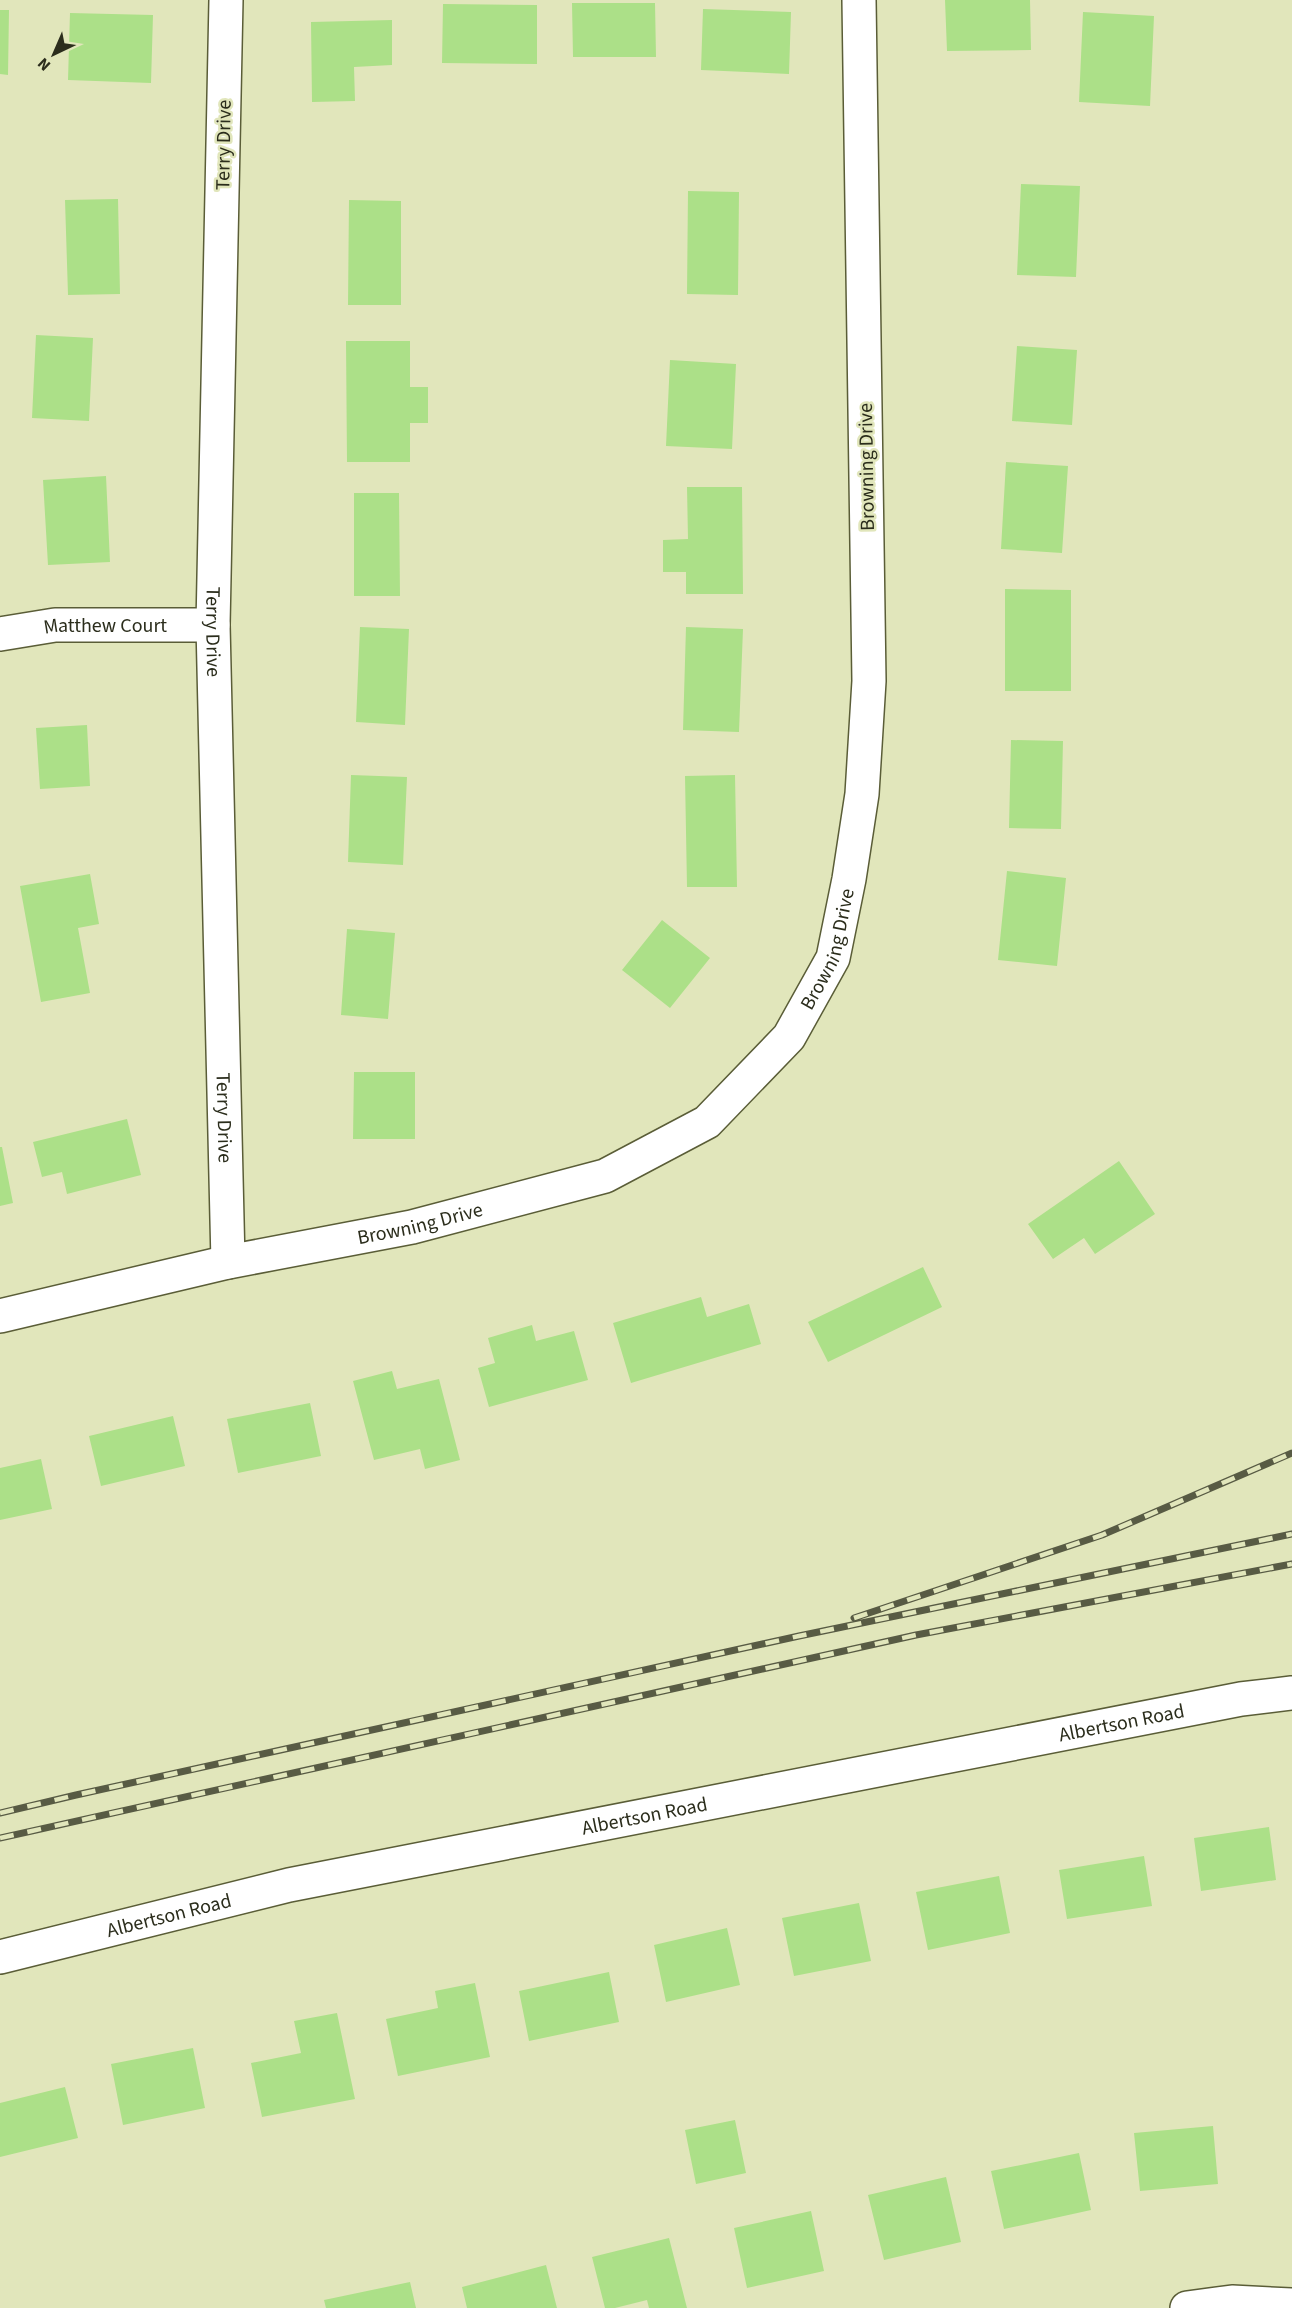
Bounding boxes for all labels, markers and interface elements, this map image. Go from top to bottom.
north arrow [24,24,84,84]
text: N [33,52,56,76]
street label: Terry Drive [209,100,239,190]
street label: Browning Drive [852,403,882,531]
street label: Terry Drive [198,586,227,678]
street label: Matthew Court [41,612,167,642]
street label: Browning Drive [794,886,862,1015]
street label: Terry Drive [209,1072,239,1163]
street label: Browning Drive [355,1196,486,1252]
street label: Albertson Road [1056,1697,1187,1749]
street label: Albertson Road [579,1791,710,1843]
street label: Albertson Road [104,1887,234,1945]

